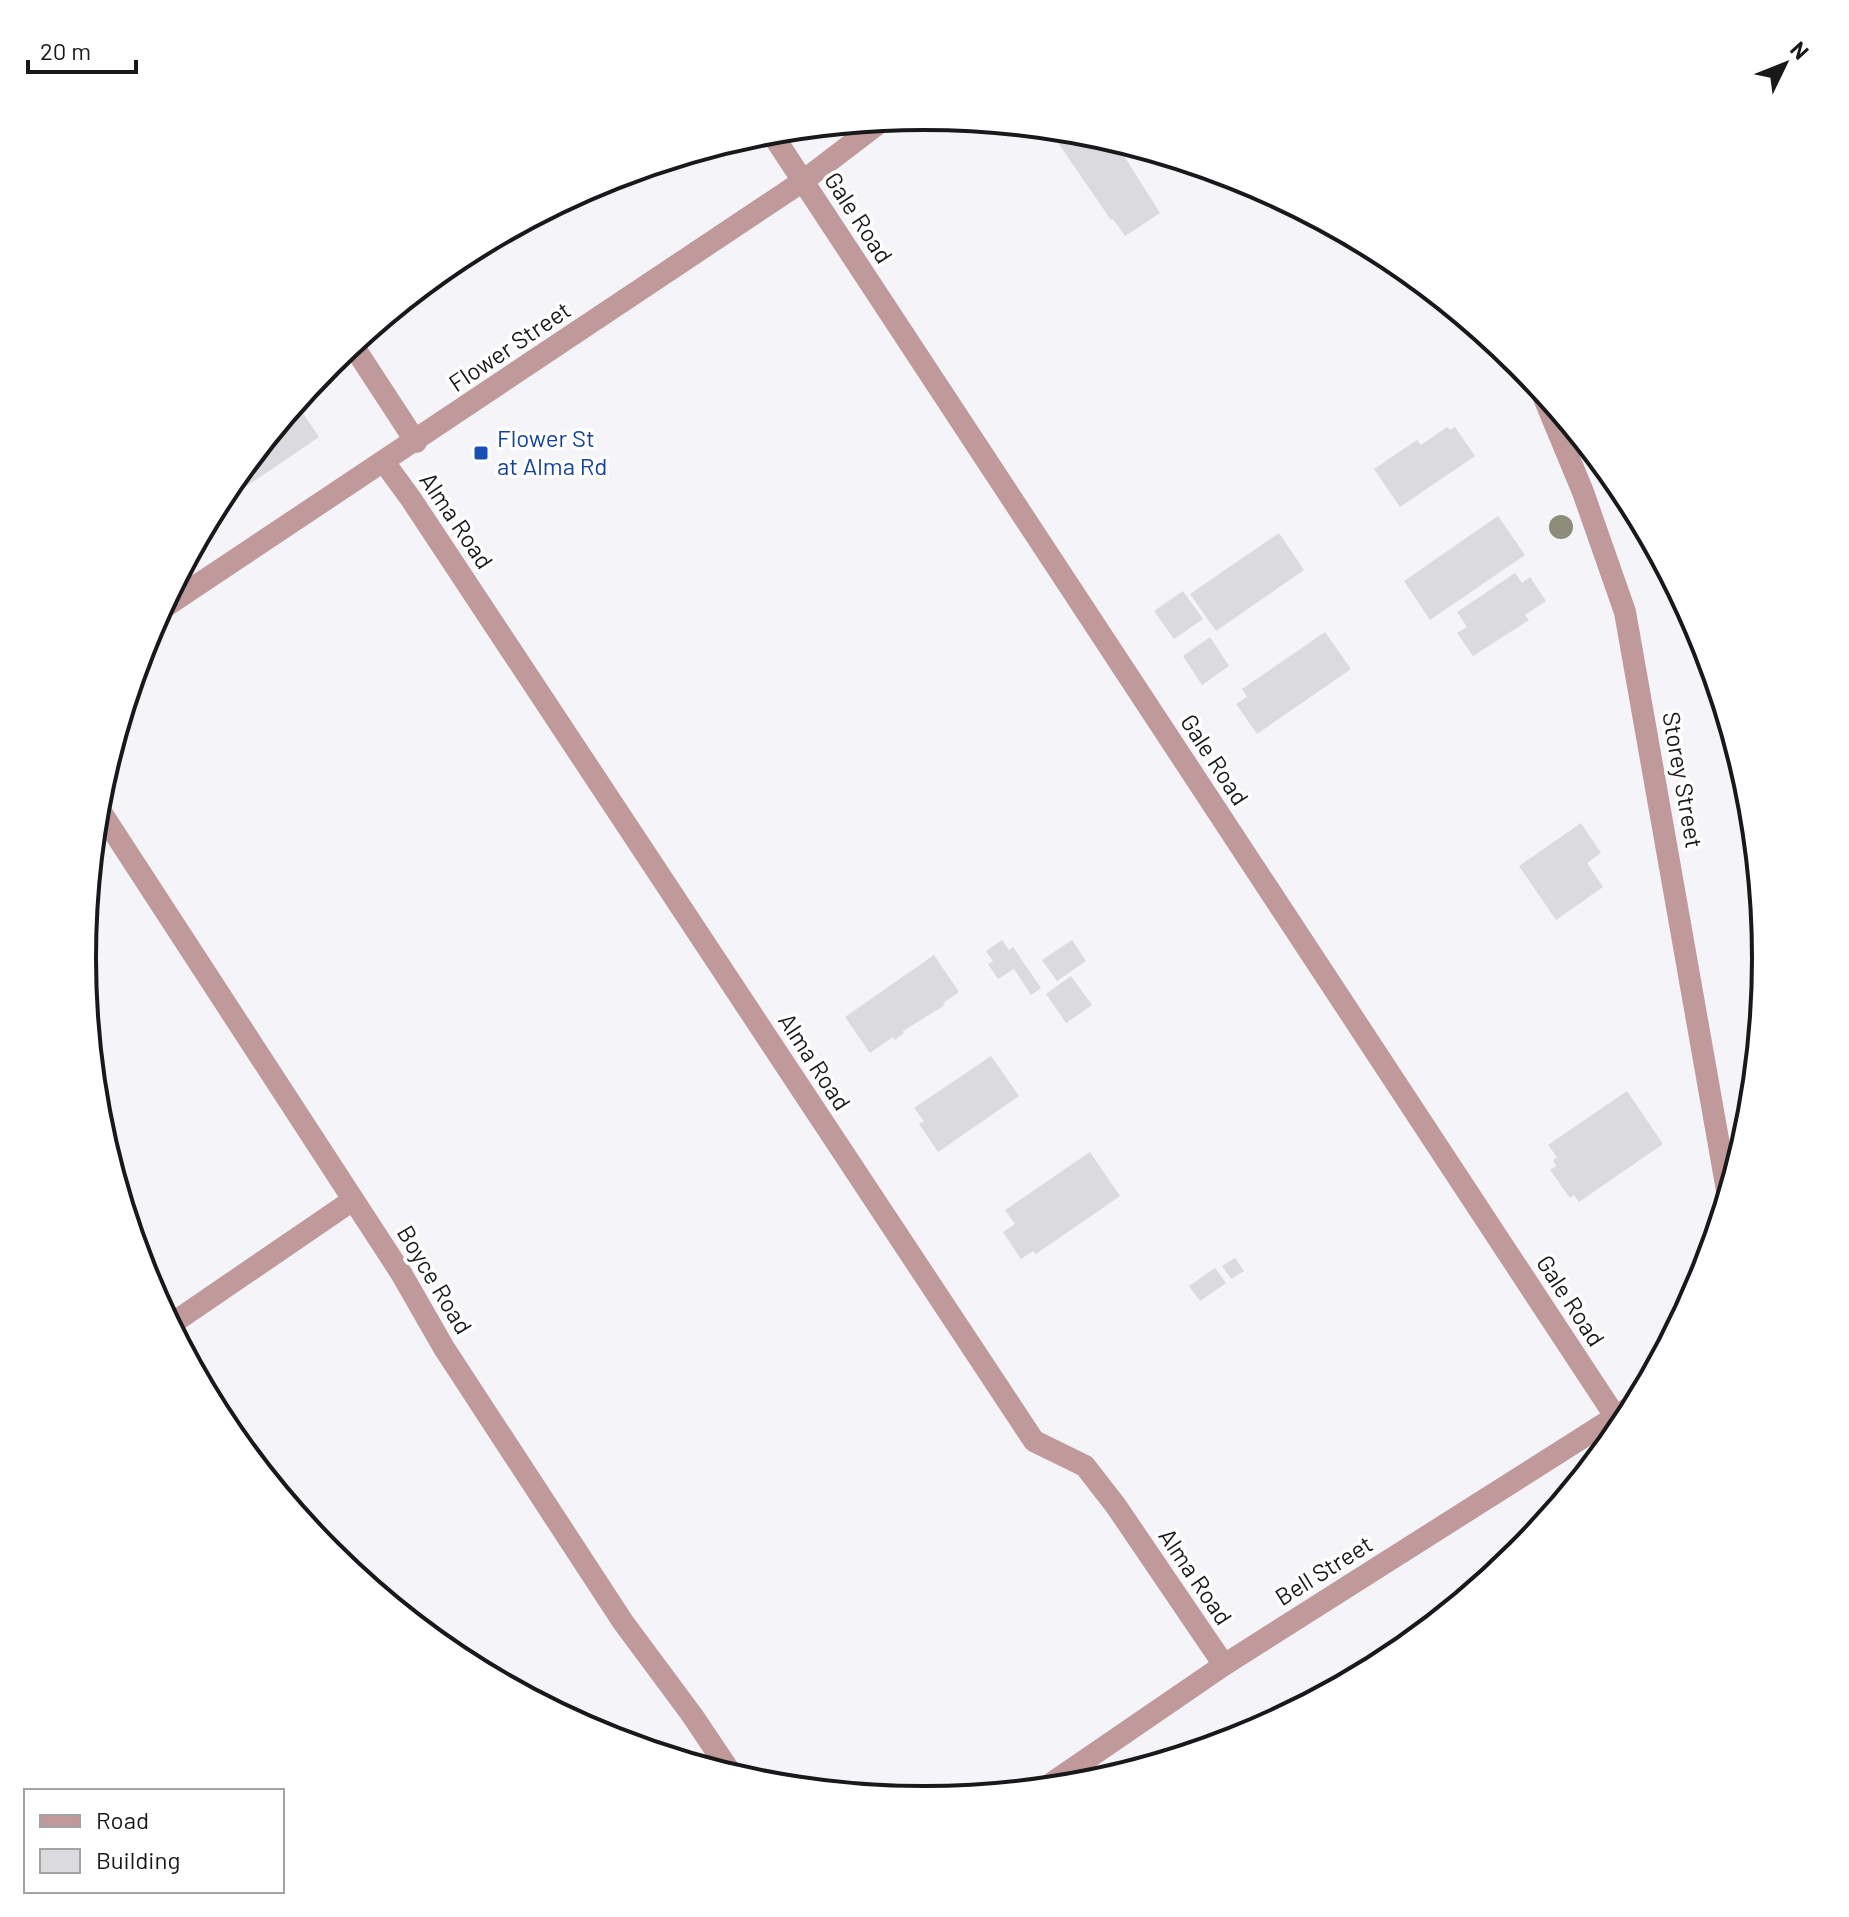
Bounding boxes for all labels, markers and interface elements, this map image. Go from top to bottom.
scale bar [28,24,136,74]
north arrow [1745,24,1825,104]
text: N [1786,35,1815,64]
text: 20 m [40,36,91,65]
street label: Gale Road [819,166,899,268]
street label: Flower Street [443,294,576,397]
place label: Flower St at Alma Rd [497,423,607,480]
marker: Flower St at Alma Rd [472,444,490,462]
street label: Alma Road [414,466,500,574]
street label: Gale Road [1175,708,1255,810]
street label: Storey Street [1657,709,1710,850]
street label: Alma Road [773,1007,857,1115]
street label: Boyce Road [392,1220,479,1339]
street label: Gale Road [1531,1249,1611,1351]
street label: Alma Road [1153,1522,1239,1630]
street label: Bell Street [1269,1528,1377,1611]
legend [24,1789,284,1893]
text: Road [96,1805,149,1834]
text: Building [96,1845,180,1874]

